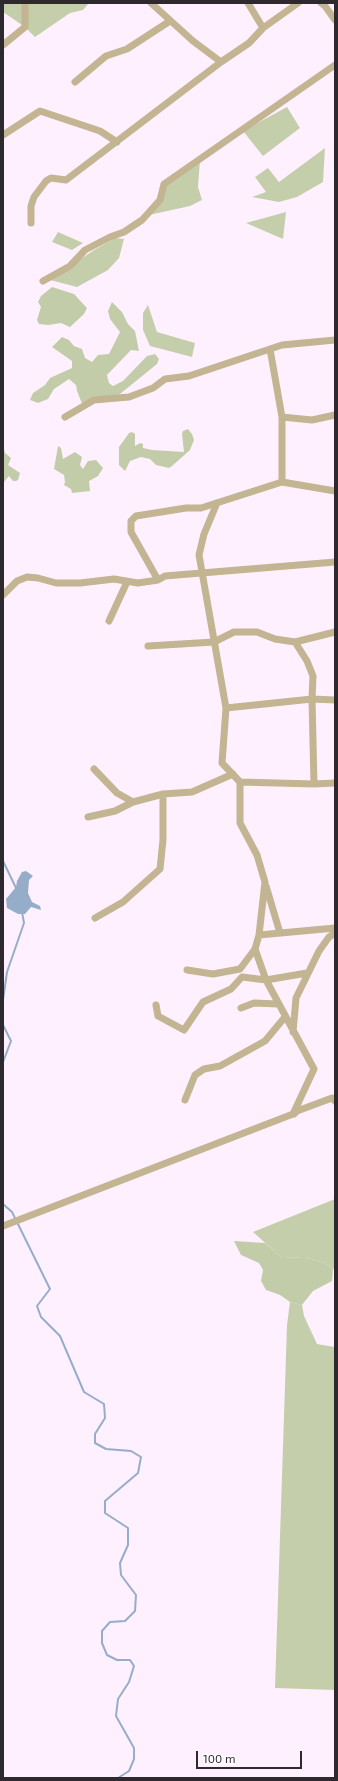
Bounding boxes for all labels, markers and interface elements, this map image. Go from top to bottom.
scale bar [198,1743,304,1769]
text: 100 m [203,1751,235,1765]

